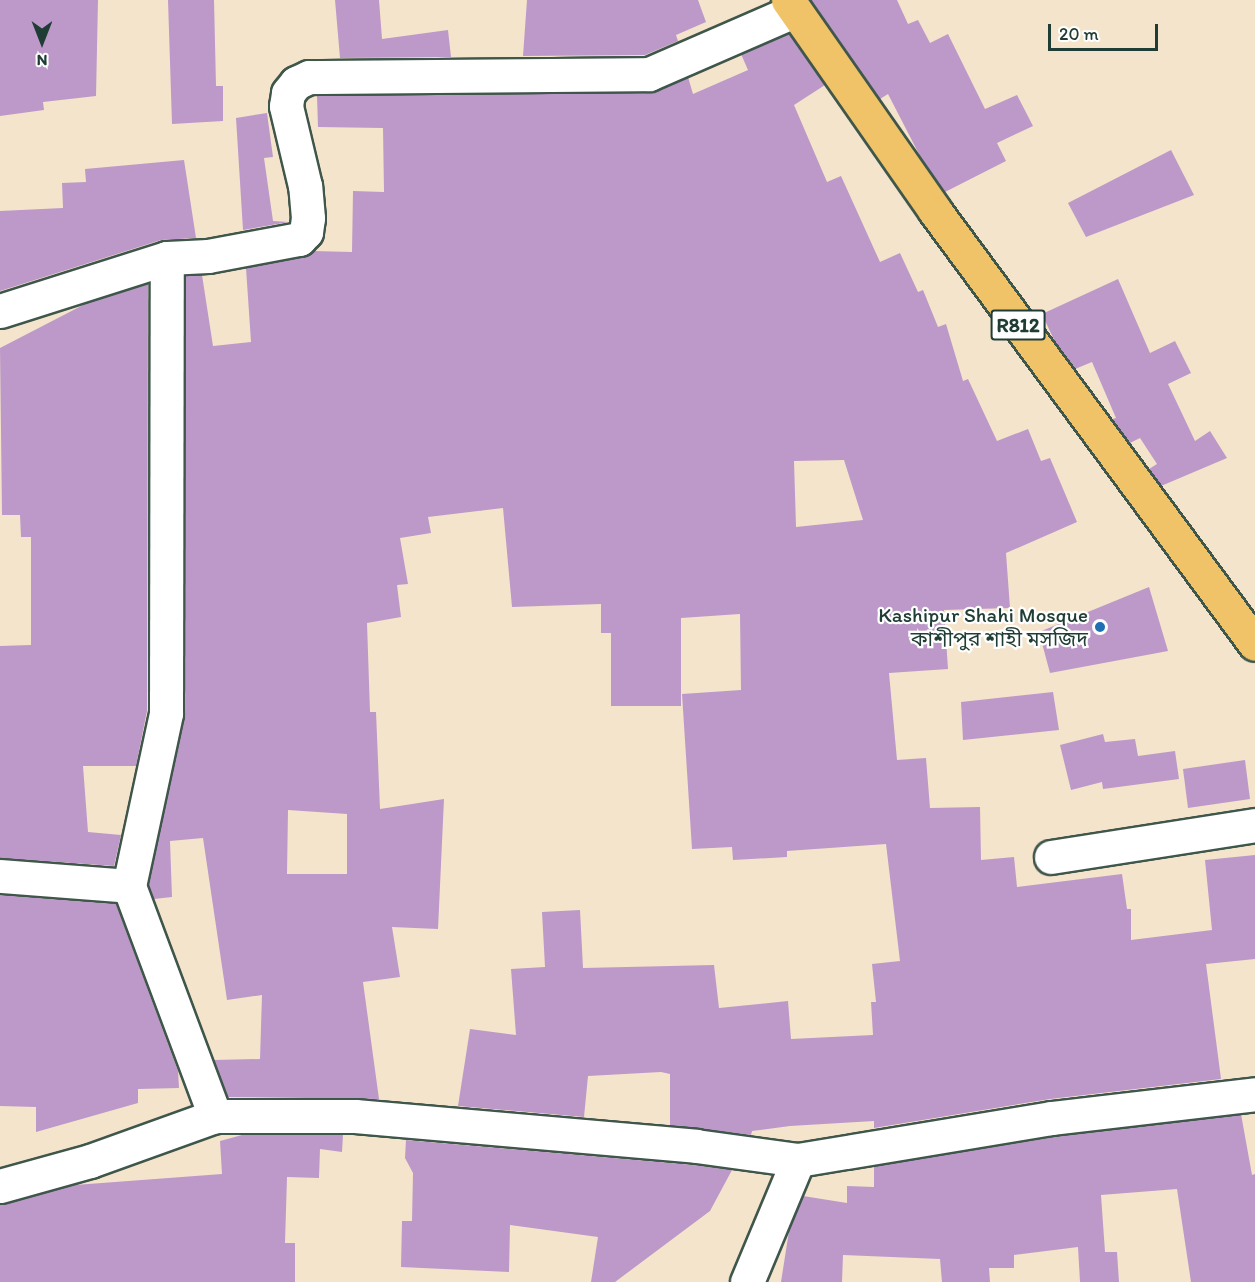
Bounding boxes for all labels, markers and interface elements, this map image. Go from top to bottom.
north arrow [12,12,72,72]
scale bar [1051,12,1160,50]
text: 20 m [1059,23,1099,45]
text: N [37,51,47,70]
road number: R812 [990,308,1046,342]
place label: Kashipur Shahi Mosque কাশীপুর শাহী মসজিদ [879,602,1088,652]
marker: Kashipur Shahi Mosque কাশীপুর শাহী মসজিদ [1093,620,1107,634]

